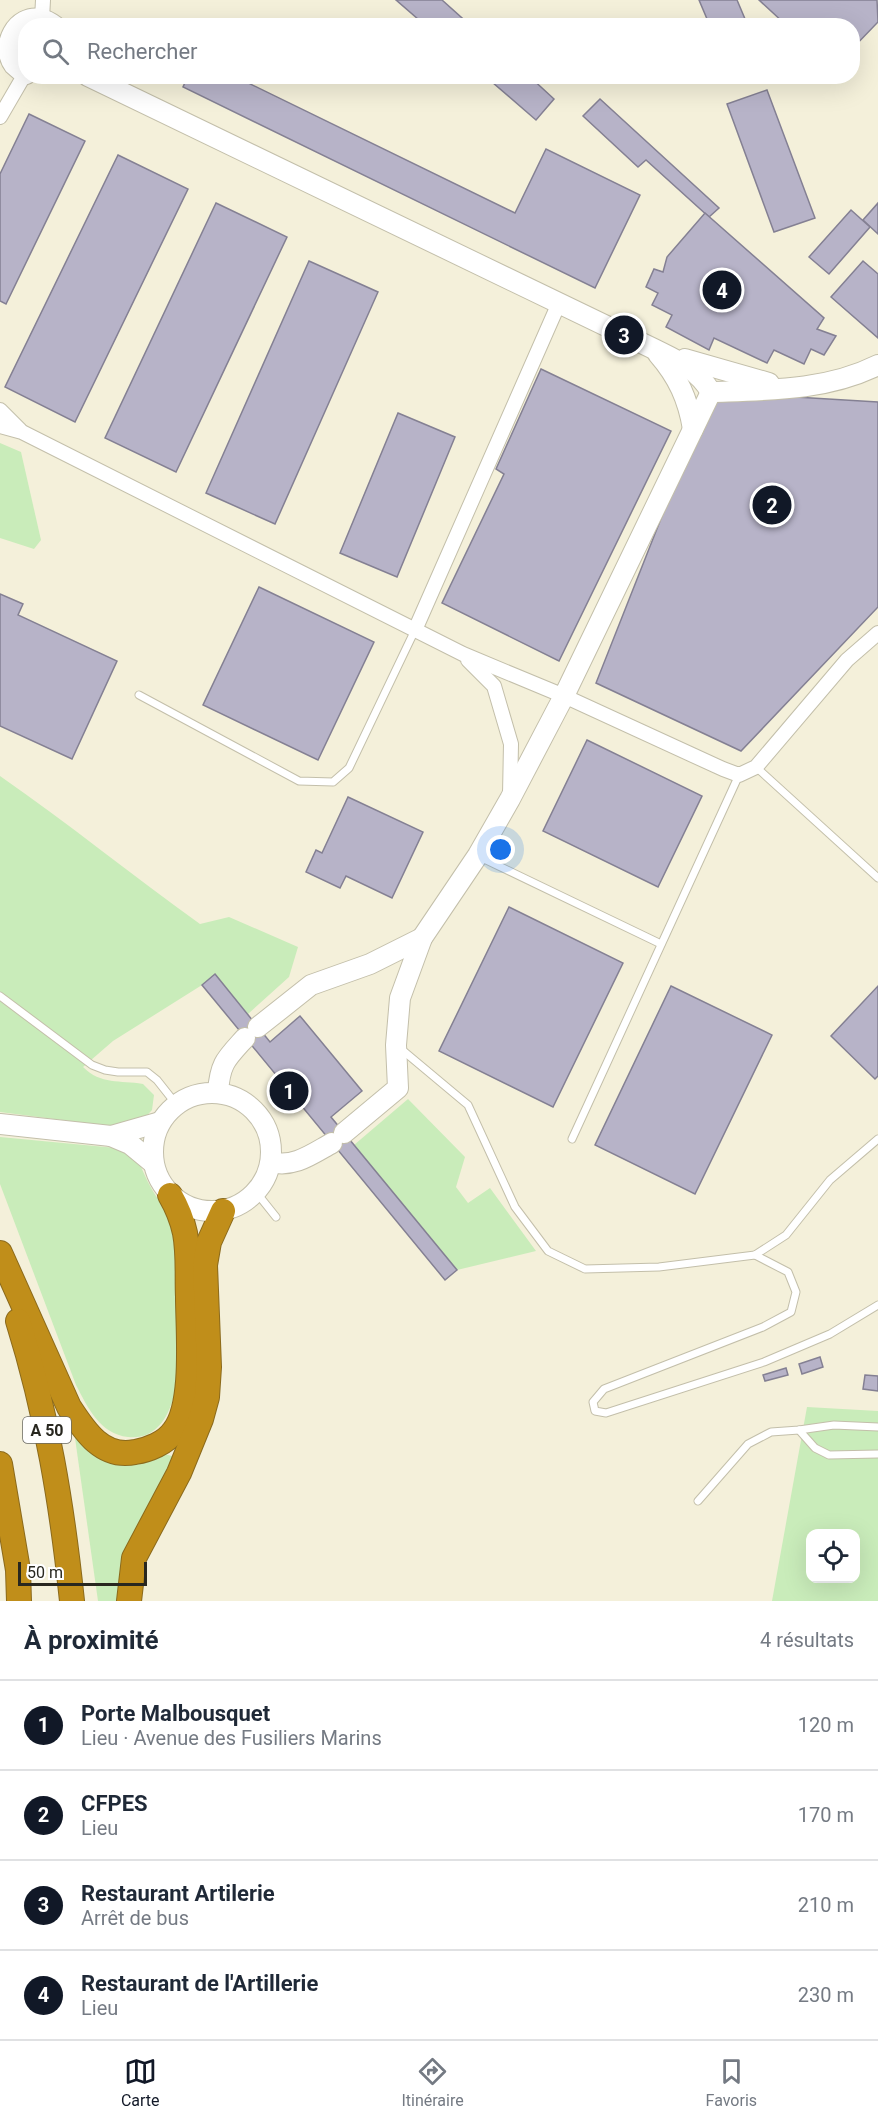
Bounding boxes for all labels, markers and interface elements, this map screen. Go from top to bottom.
search box [18,18,860,84]
icon: search [39,35,72,68]
text: Rechercher [87,39,198,64]
pin: 4 [702,268,742,312]
pin: 3 [604,312,644,358]
pin: 2 [752,482,792,528]
your location [486,835,515,864]
pin: 1 [270,1068,308,1114]
road number: A 50 [23,1417,71,1443]
map controls [806,1529,860,1583]
button: locate [806,1529,860,1583]
scale bar [18,1559,147,1586]
text: 50 m [27,1563,63,1582]
text: À proximité [24,1625,158,1655]
text: 4 résultats [760,1628,854,1652]
text: Porte Malbousquet [81,1701,270,1726]
text: 1 [38,1713,49,1737]
text: 120 m [798,1713,854,1737]
text: Lieu · Avenue des Fusiliers Marins [81,1726,382,1750]
text: CFPES [81,1791,148,1816]
text: 2 [38,1803,49,1827]
text: 170 m [798,1803,854,1827]
text: Lieu [81,1816,118,1840]
text: Restaurant Artilerie [81,1881,275,1906]
text: 3 [38,1893,49,1917]
text: 210 m [798,1893,854,1917]
text: Arrêt de bus [81,1906,189,1930]
text: Restaurant de l'Artillerie [81,1971,318,1996]
text: 4 [38,1983,49,2007]
text: 230 m [798,1983,854,2007]
text: Lieu [81,1996,118,2020]
tab: Carte [121,2055,160,2110]
tab: Itinéraire [401,2055,464,2110]
tab: Favoris [706,2055,757,2110]

